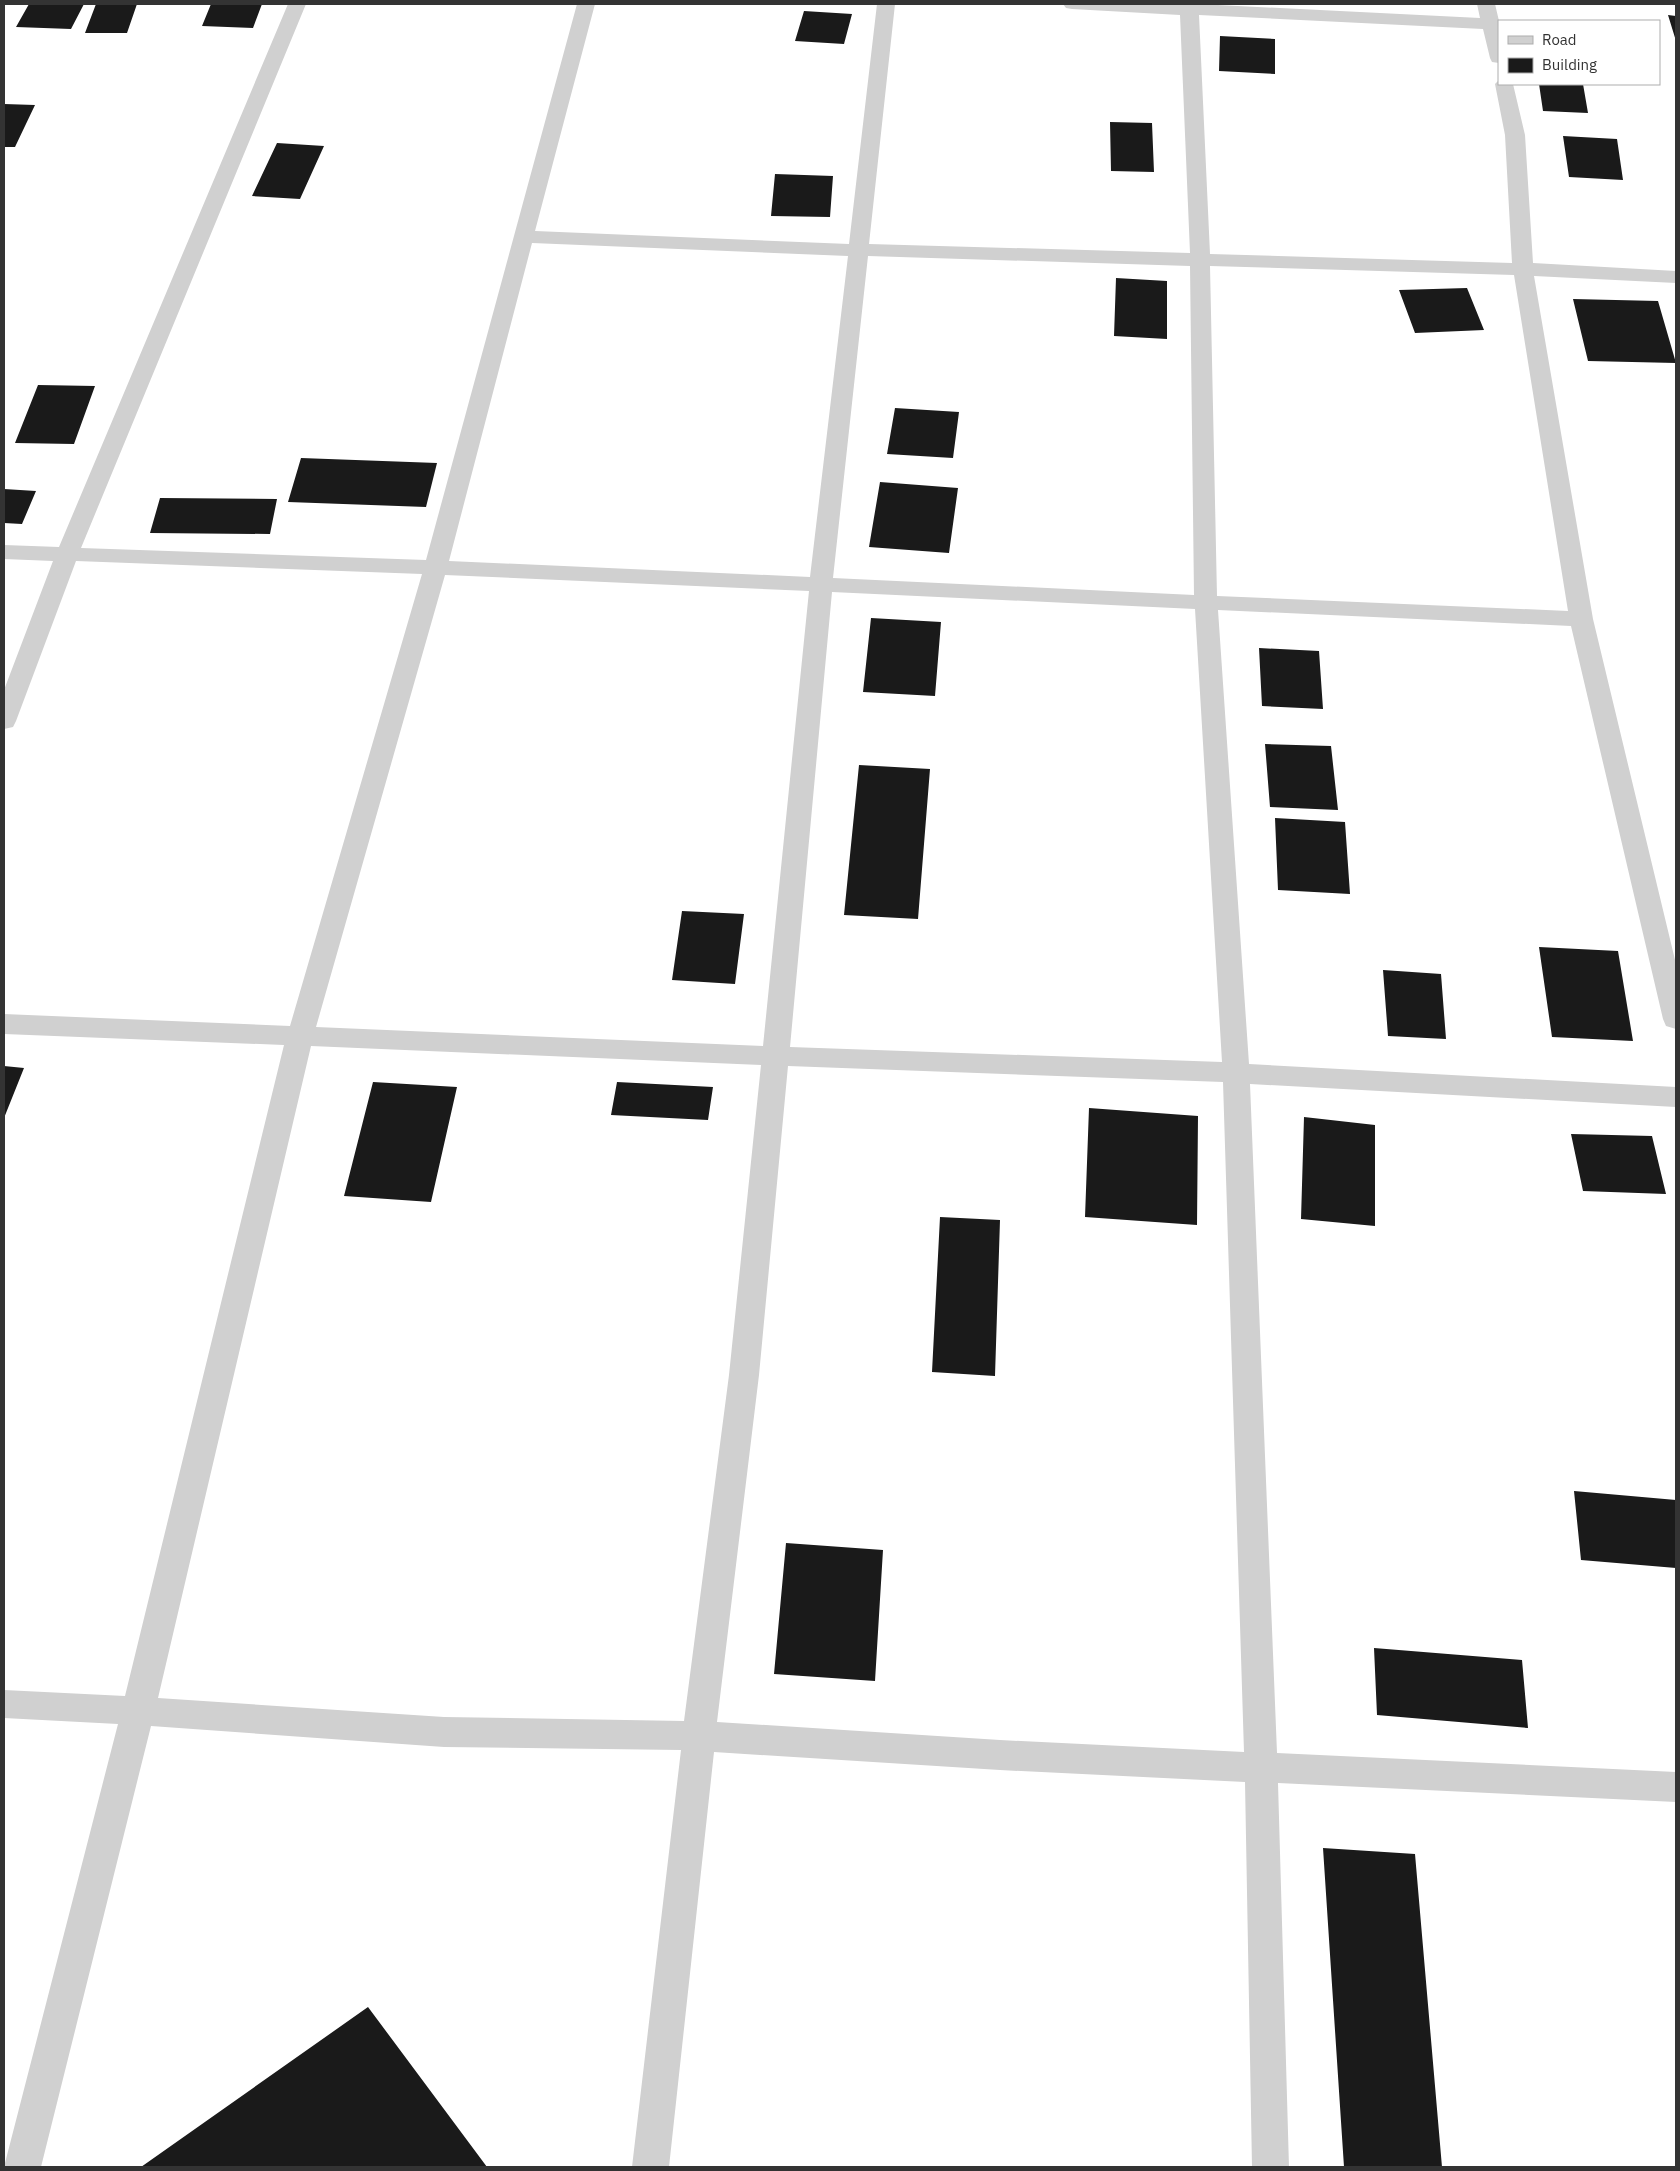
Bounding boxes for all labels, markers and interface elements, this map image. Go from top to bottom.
legend [1498,20,1660,85]
text: Road [1542,30,1577,49]
text: Building [1542,55,1597,74]

